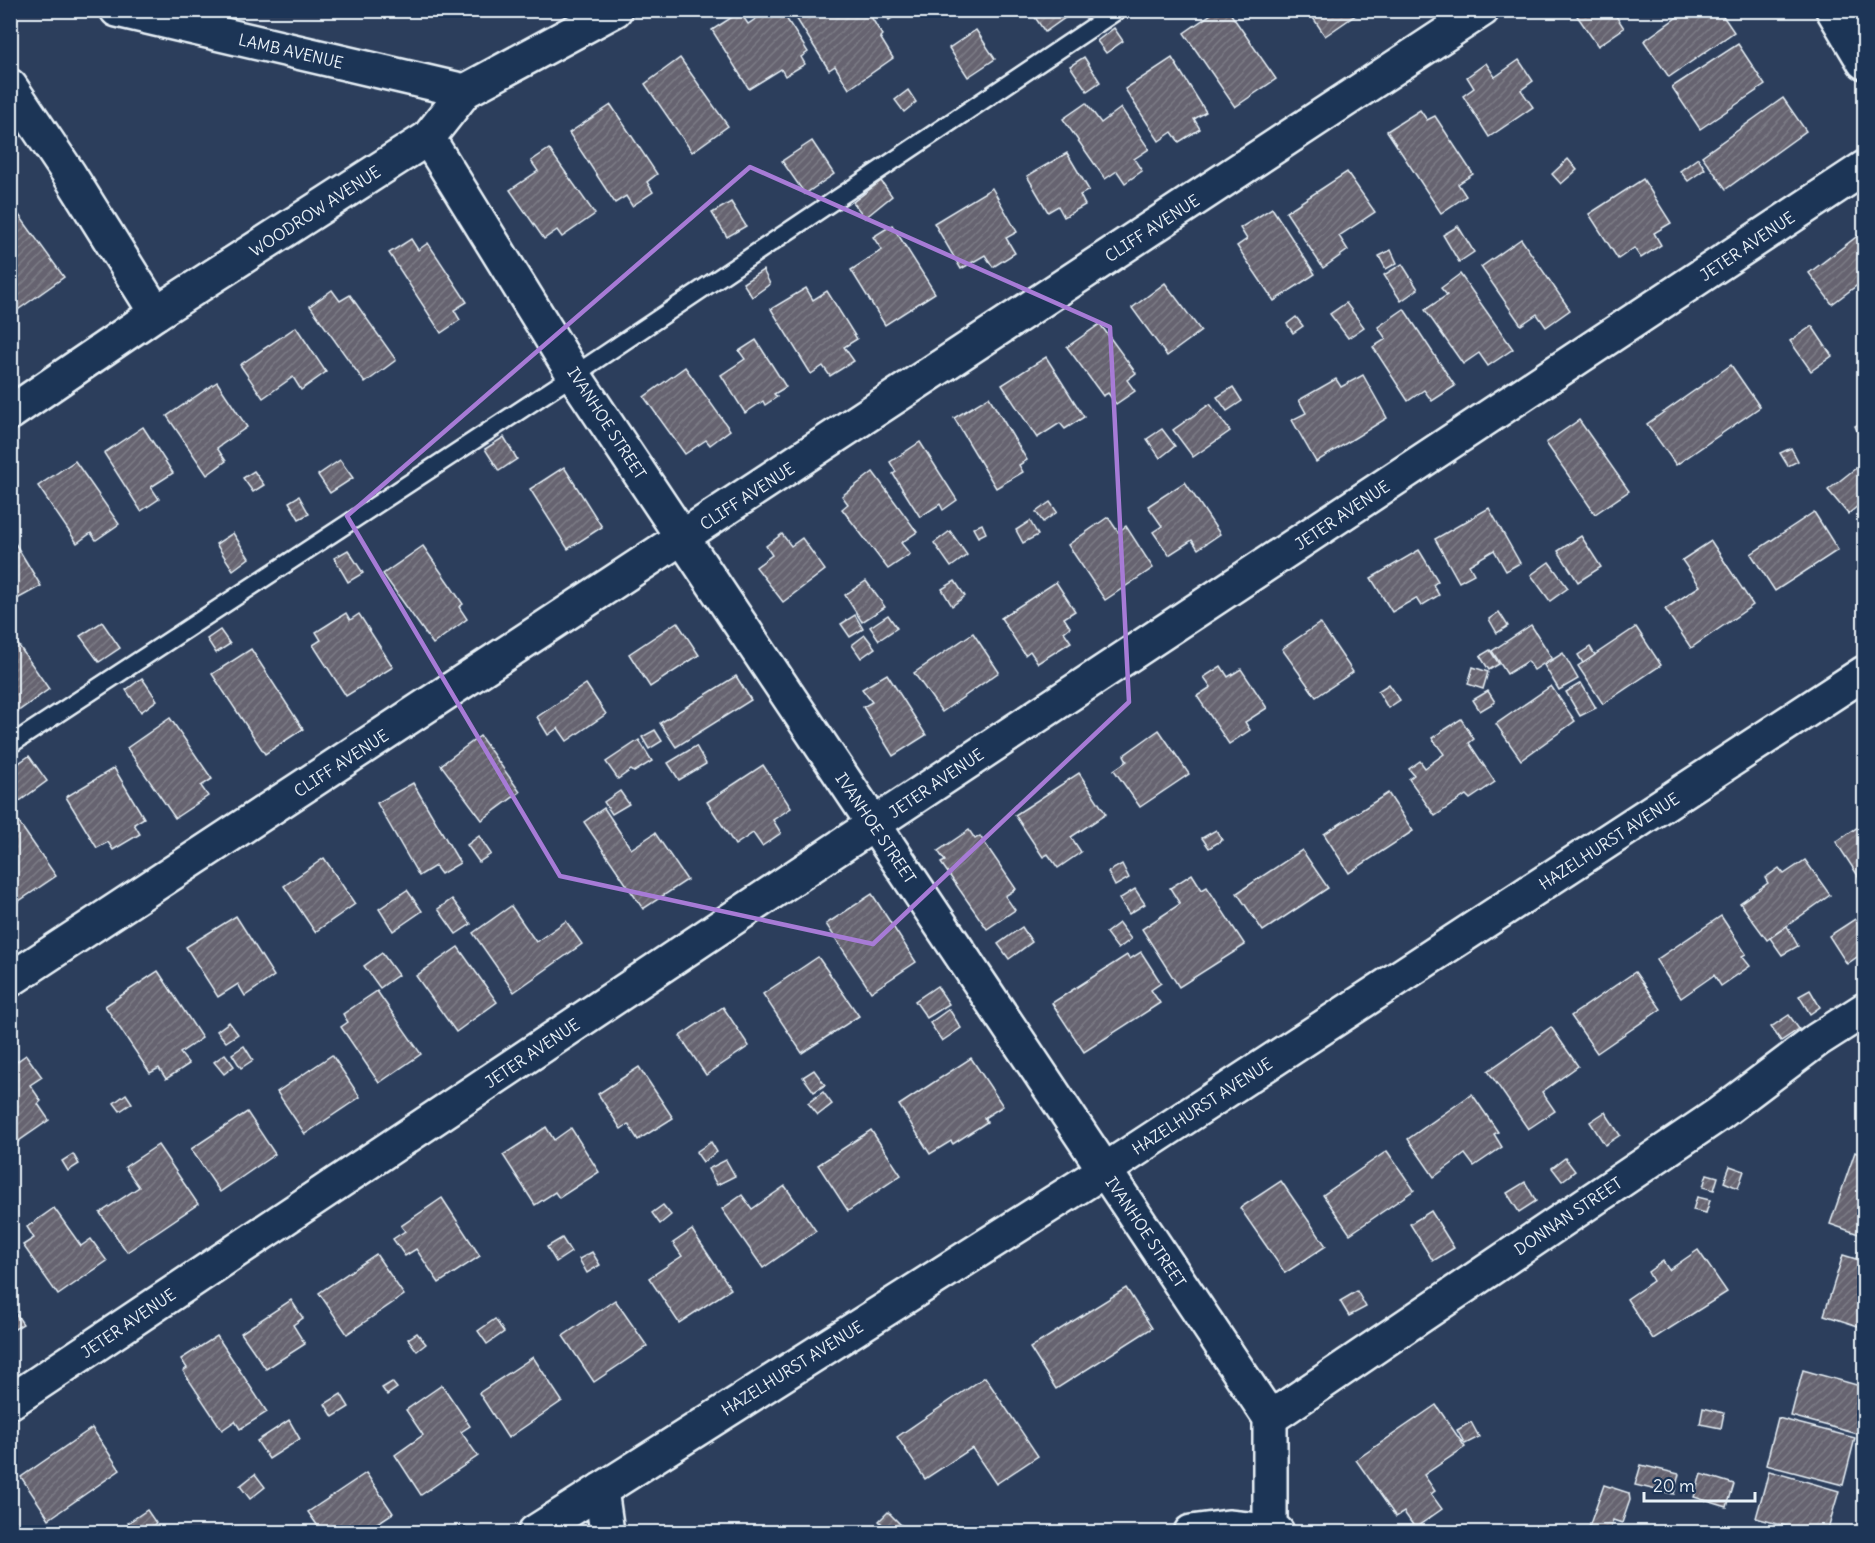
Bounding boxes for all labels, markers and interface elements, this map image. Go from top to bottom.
street label: LAMB AVENUE [237,29,345,73]
street label: WOODROW AVENUE [246,161,384,261]
street label: CLIFF AVENUE [1101,190,1203,266]
street label: JETER AVENUE [1696,207,1798,285]
street label: IVANHOE STREET [563,363,651,483]
street label: CLIFF AVENUE [696,458,798,534]
street label: JETER AVENUE [1291,476,1393,554]
street label: CLIFF AVENUE [290,725,392,801]
street label: JETER AVENUE [885,744,987,822]
street label: IVANHOE STREET [832,769,920,887]
street label: HAZELHURST AVENUE [1535,788,1683,894]
street label: JETER AVENUE [481,1014,583,1092]
street label: HAZELHURST AVENUE [1128,1053,1276,1159]
street label: IVANHOE STREET [1102,1173,1190,1291]
street label: DONNAN STREET [1510,1173,1626,1259]
street label: JETER AVENUE [77,1284,179,1362]
street label: HAZELHURST AVENUE [717,1316,867,1420]
scale bar [1644,1465,1755,1503]
text: 20 m [1653,1474,1695,1497]

